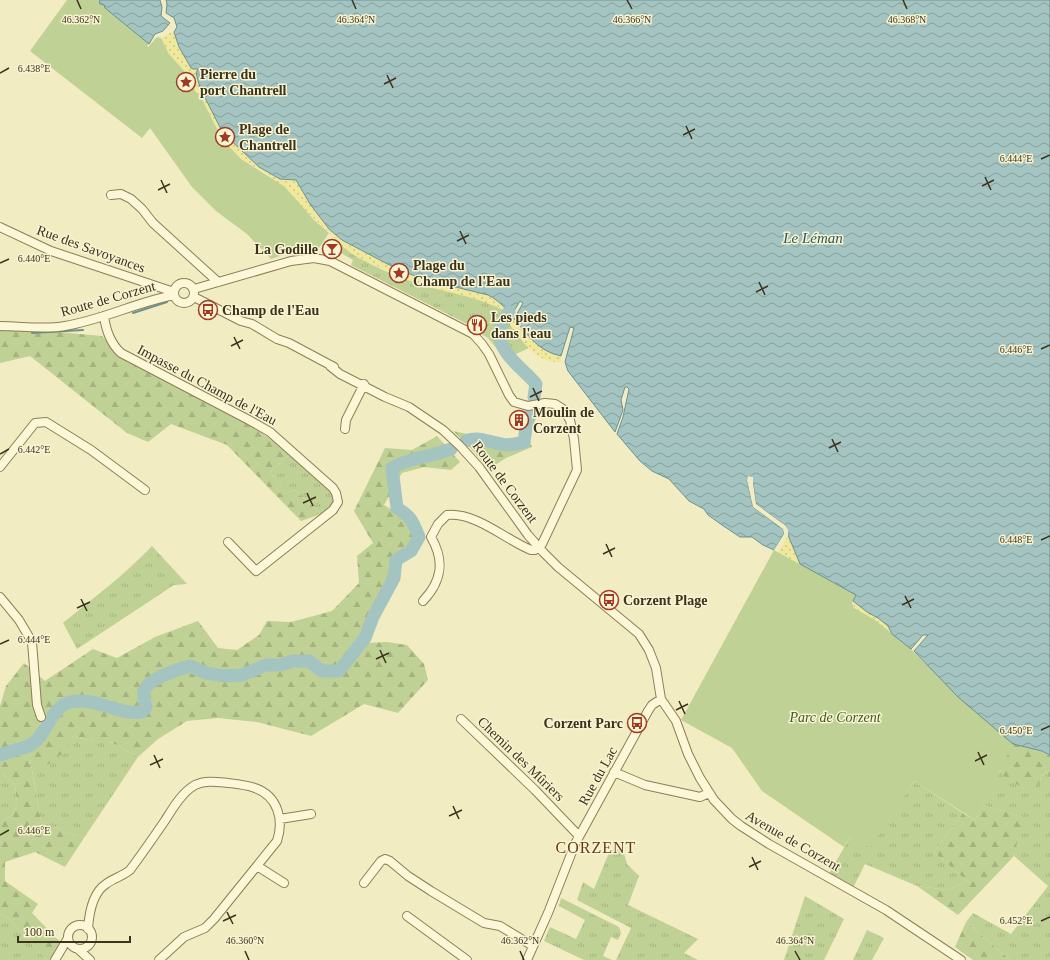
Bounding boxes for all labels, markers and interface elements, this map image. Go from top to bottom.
text: 46.362°N [62,14,100,25]
text: 46.364°N [337,14,375,25]
text: 46.366°N [613,14,651,25]
text: 46.368°N [888,14,926,25]
text: 6.438°E [18,63,50,74]
place label: Pierre du port Chantrell [200,67,287,98]
place icon: Pierre du port Chantrell [175,71,197,93]
place label: Plage de Chantrell [239,122,296,153]
place icon: Plage de Chantrell [214,126,236,148]
text: 6.444°E [1000,153,1032,164]
street label: Rue des Savoyances [35,222,147,276]
water label: Le Léman [782,230,843,246]
bar icon: La Godille [321,238,343,260]
place label: La Godille [255,242,318,257]
text: 6.440°E [18,253,50,264]
place label: Plage du Champ de l'Eau [413,258,510,289]
place icon: Plage du Champ de l'Eau [388,262,410,284]
street label: Route de Corzent [59,278,157,320]
bus stop icon: Champ de l'Eau [197,299,219,321]
place label: Champ de l'Eau [222,303,319,318]
place label: Les pieds dans l'eau [491,310,552,341]
restaurant icon: Les pieds dans l'eau [466,314,488,336]
street label: Impasse du Champ de l'Eau [135,342,279,428]
text: 6.446°E [1000,344,1032,355]
place label: Moulin de Corzent [533,405,594,436]
building icon: Moulin de Corzent [508,409,530,431]
street label: Route de Corzent [470,438,541,526]
text: 6.442°E [18,444,50,455]
text: 6.448°E [1000,534,1032,545]
bus stop icon: Corzent Plage [598,589,620,611]
place label: Corzent Plage [623,593,707,608]
text: 6.444°E [18,634,50,645]
park label: Parc de Corzent [788,710,882,725]
bus stop icon: Corzent Parc [626,712,648,734]
street label: Chemin des Mûriers [475,714,567,804]
place label: Corzent Parc [544,716,623,731]
text: 6.450°E [1000,725,1032,736]
street label: Rue du Lac [576,744,620,808]
street label: Avenue de Corzent [743,808,843,874]
text: 6.446°E [18,825,50,836]
district label: CORZENT [556,839,636,856]
text: 6.452°E [1000,915,1032,926]
scale bar [18,918,130,944]
text: 100 m [24,925,55,939]
text: 46.360°N [226,935,264,946]
text: 46.362°N [501,935,539,946]
text: 46.364°N [776,935,814,946]

